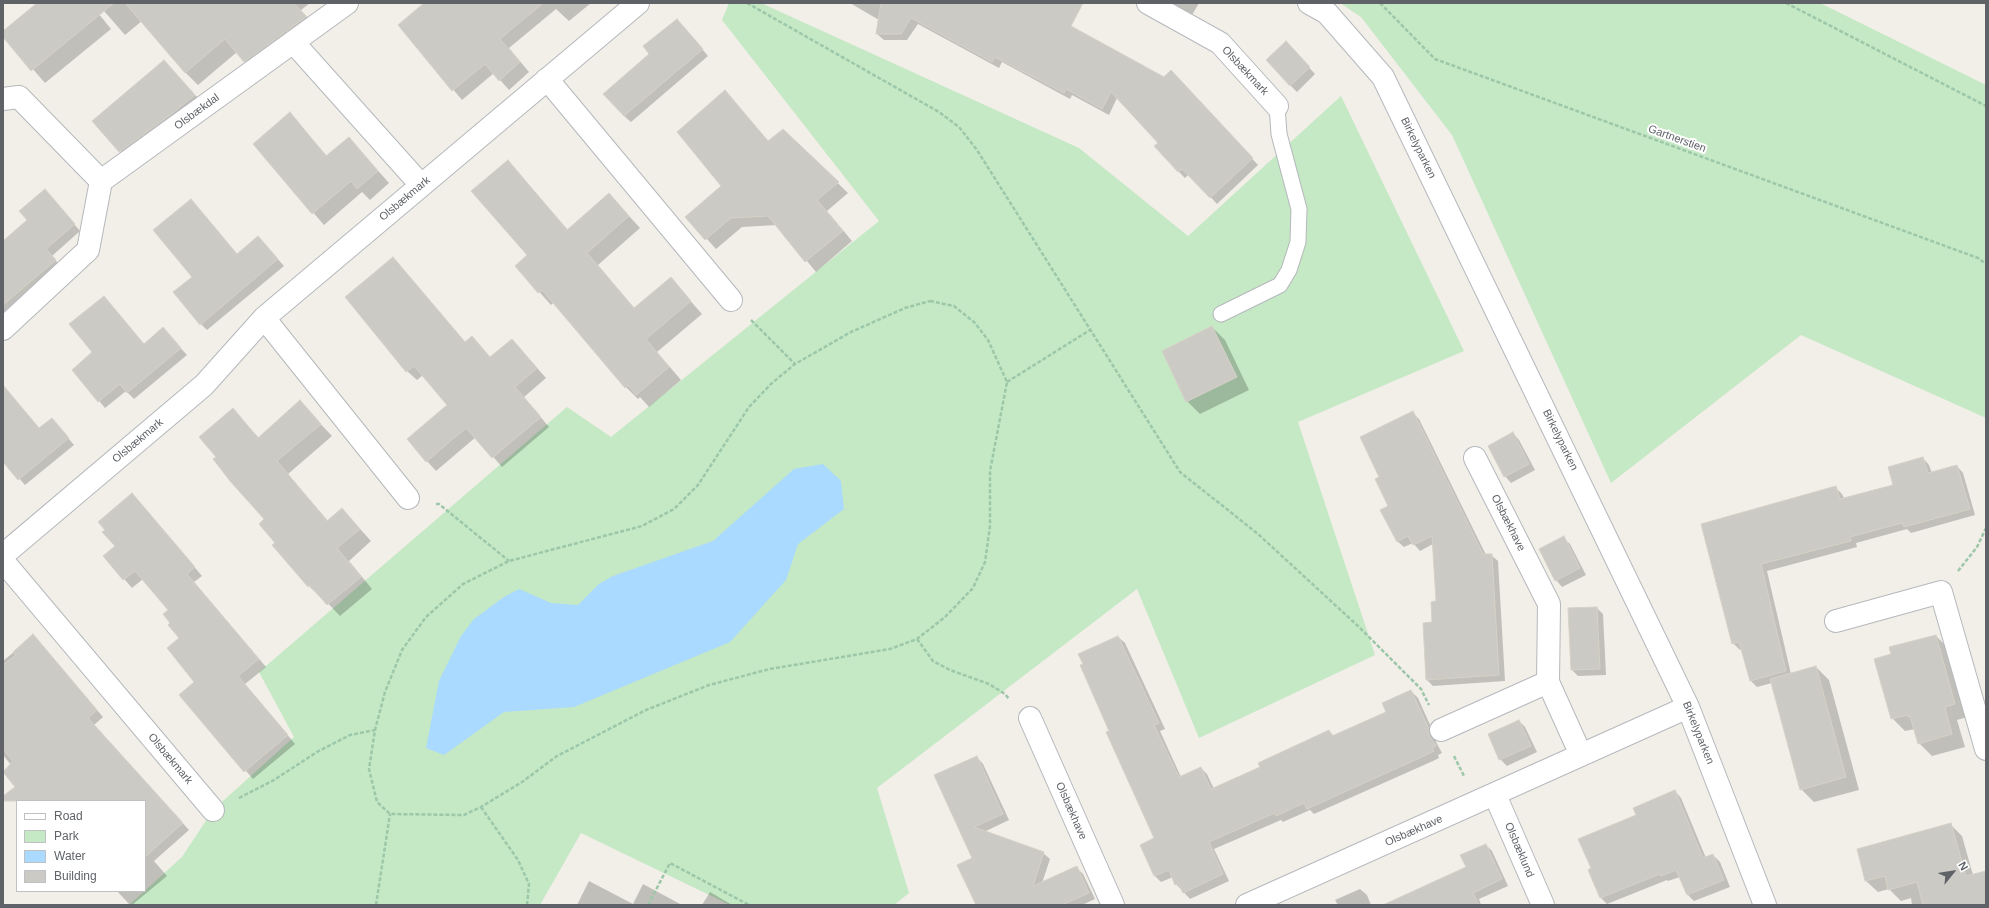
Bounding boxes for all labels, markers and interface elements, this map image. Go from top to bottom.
street label: Olsbækmark [1219,44,1271,98]
street label: Olsbækdal [172,91,222,133]
street label: Birkelyparken [1397,115,1439,181]
street label: Gartnerstien [1646,122,1708,156]
street label: Olsbækmark [377,174,433,224]
street label: Birkelyparken [1539,407,1581,473]
street label: Olsbækmark [110,416,166,466]
street label: Olsbækhave [1488,492,1528,554]
street label: Birkelyparken [1679,700,1717,766]
street label: Olsbækmark [145,731,195,787]
street label: Olsbækhave [1052,780,1090,842]
legend [16,800,146,892]
text: Road [54,809,83,823]
street label: Olsbækhave [1383,812,1445,850]
street label: Olsbæklund [1501,820,1537,880]
text: Park [54,829,79,843]
text: Water [54,849,86,863]
north arrow [1933,852,1973,892]
text: N [1956,860,1971,872]
text: Building [54,869,97,883]

